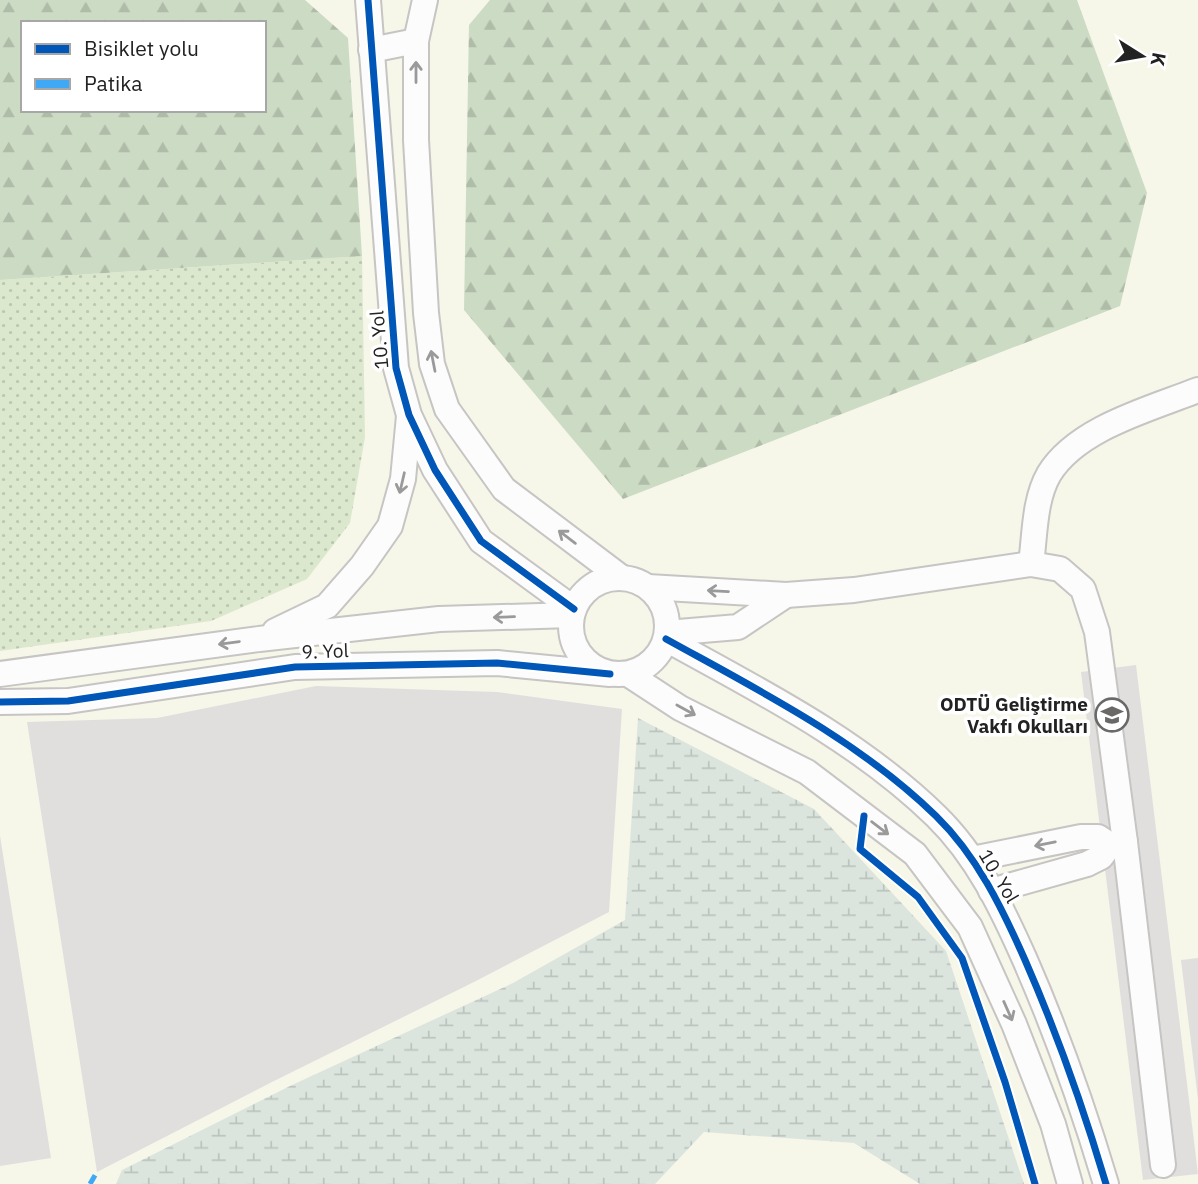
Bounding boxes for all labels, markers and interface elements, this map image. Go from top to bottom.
legend [21,21,266,112]
north arrow [1107,21,1177,91]
text: Bisiklet yolu [84,34,199,62]
text: K [1146,50,1172,68]
one-way arrow [409,61,423,84]
text: Patika [84,69,143,97]
street label: 10. Yol [364,310,394,370]
one-way arrow [425,350,439,373]
one-way arrow [394,471,408,494]
one-way arrow [559,529,577,544]
one-way arrow [707,584,730,597]
one-way arrow [493,611,516,624]
one-way arrow [218,637,241,650]
street label: 9. Yol [301,638,349,664]
place label: ODTÜ Geliştirme Vakfı Okulları [940,692,1088,738]
school or university icon: ODTÜ Geliştirme Vakfı Okulları [1093,696,1131,734]
one-way arrow [675,704,696,717]
one-way arrow [870,820,888,835]
one-way arrow [1034,838,1057,852]
street label: 10. Yol [974,845,1024,907]
one-way arrow [1002,1000,1015,1021]

